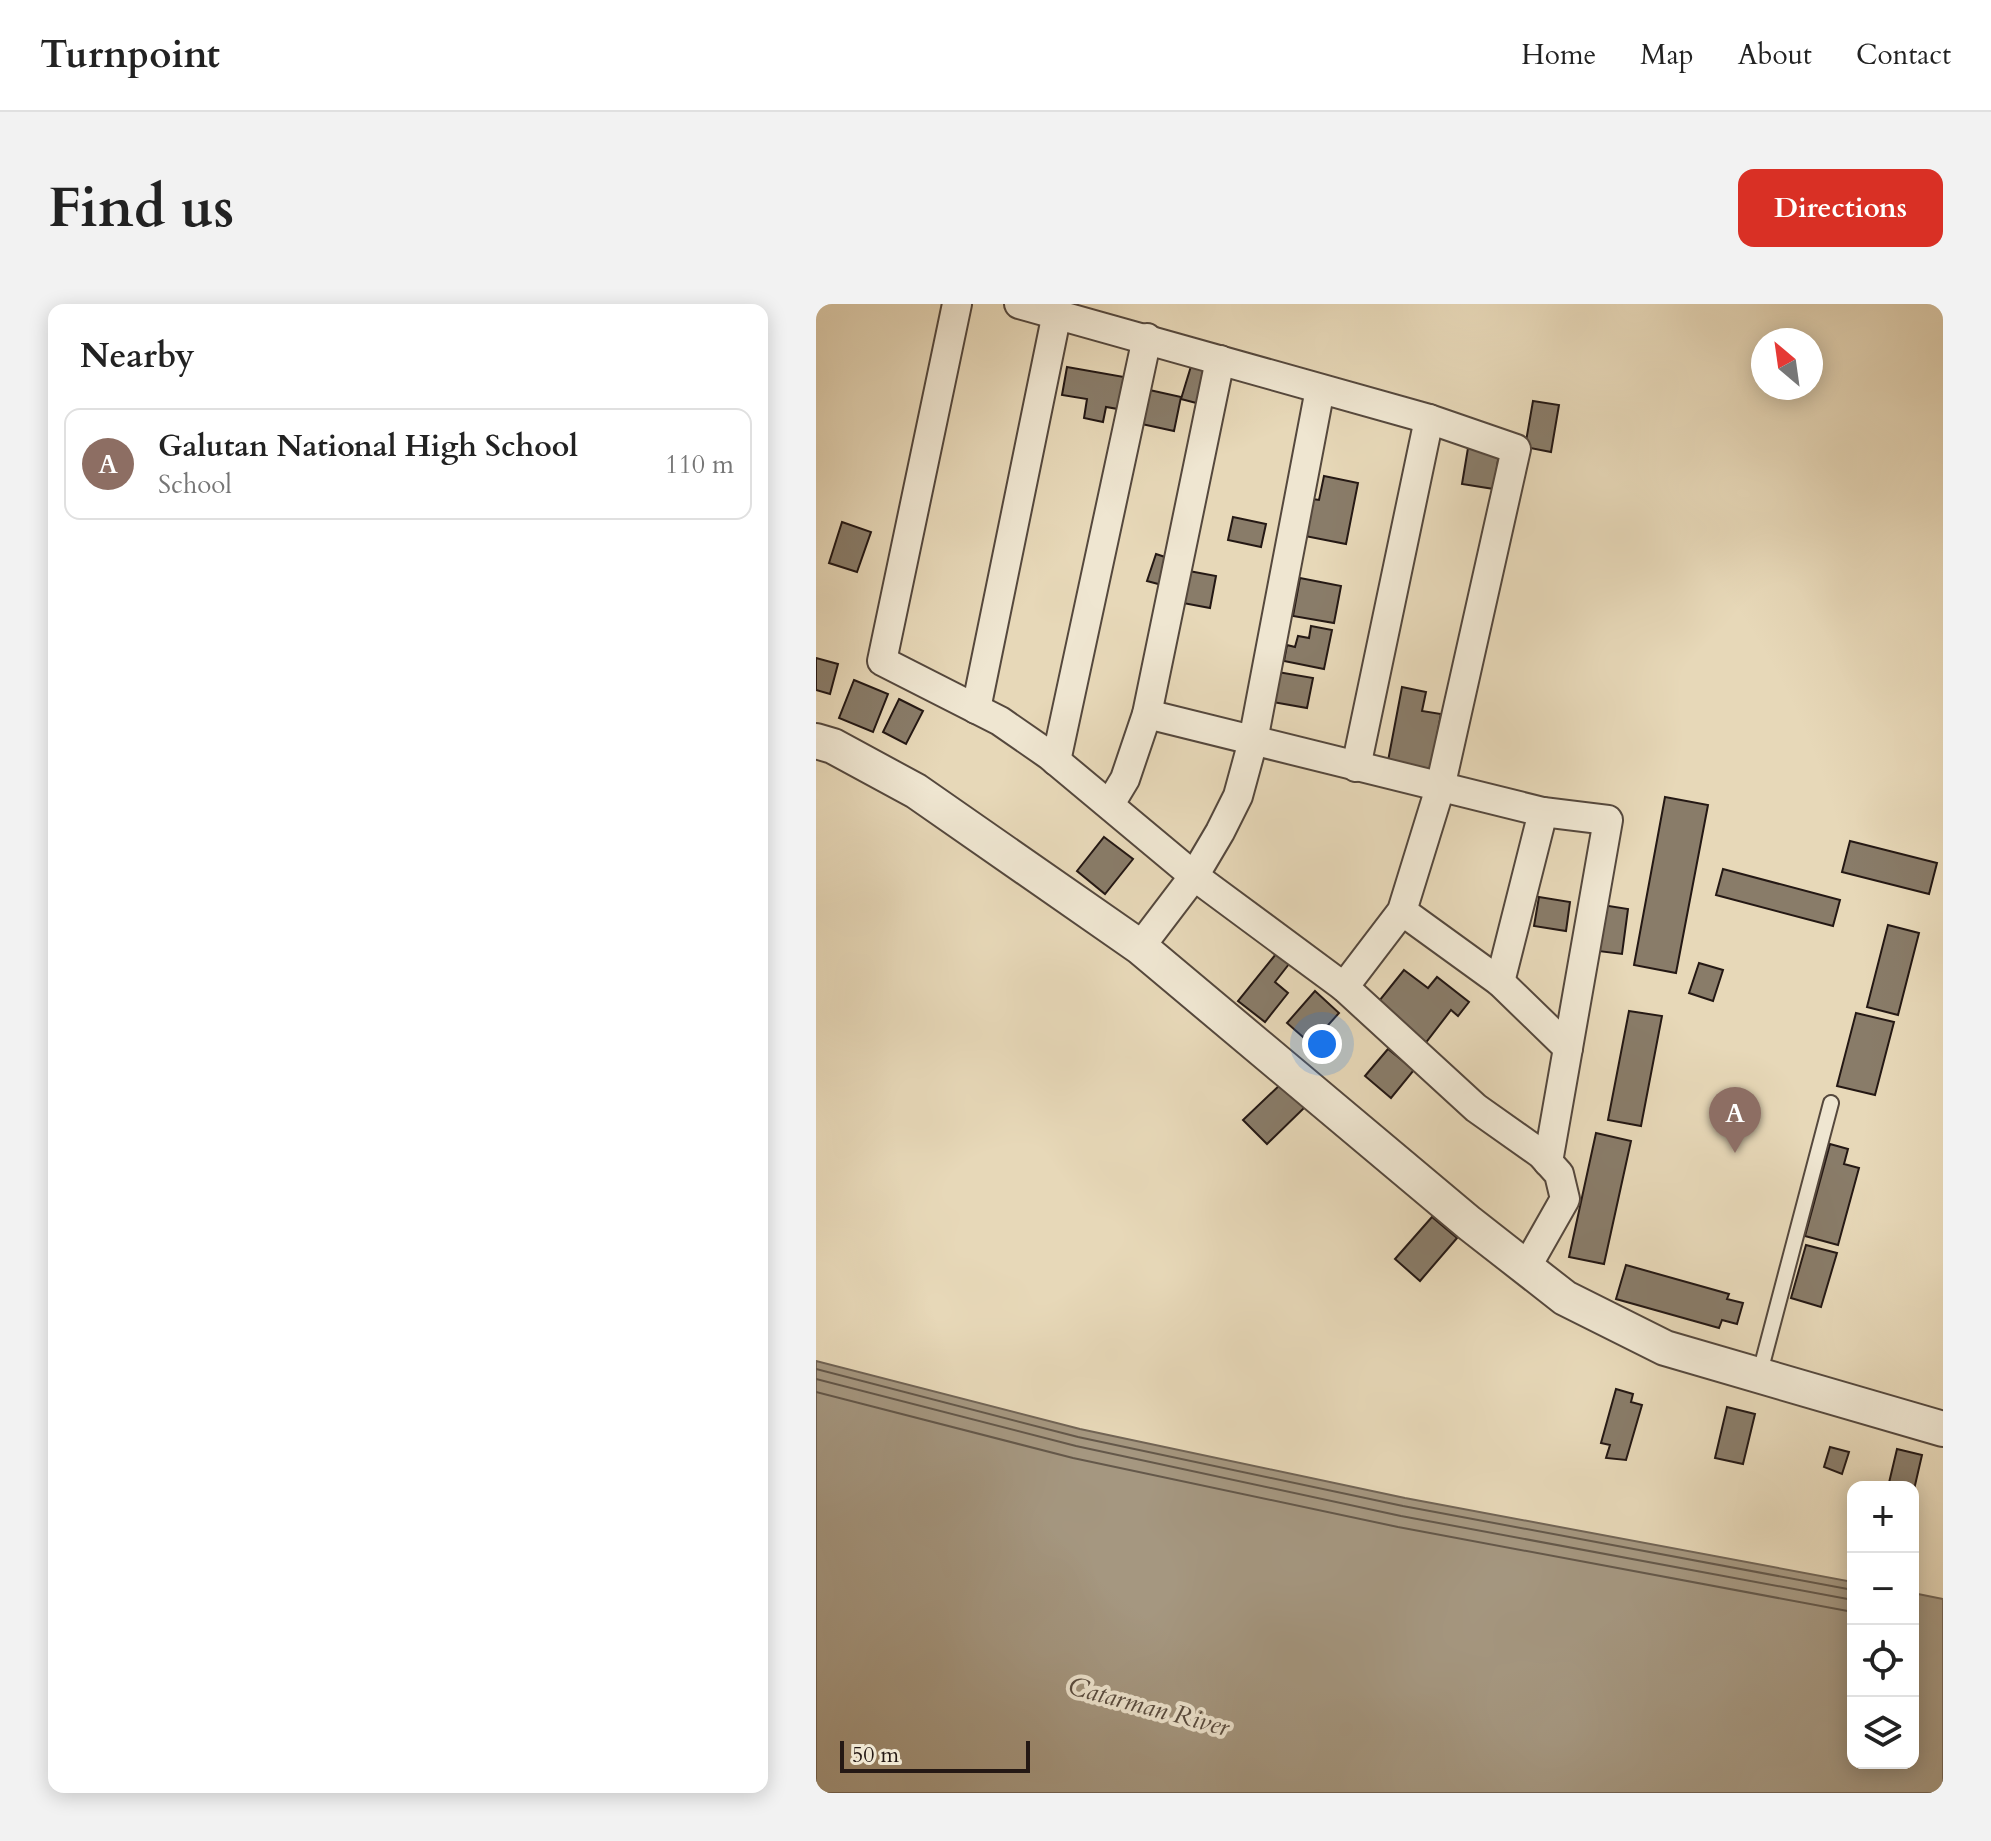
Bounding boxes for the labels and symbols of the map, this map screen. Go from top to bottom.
north arrow [1751,328,1823,400]
your location [1302,1024,1342,1064]
pin: A [1709,1087,1761,1153]
water label: Catarman River [1065,1668,1235,1745]
scale bar [840,1737,1030,1773]

